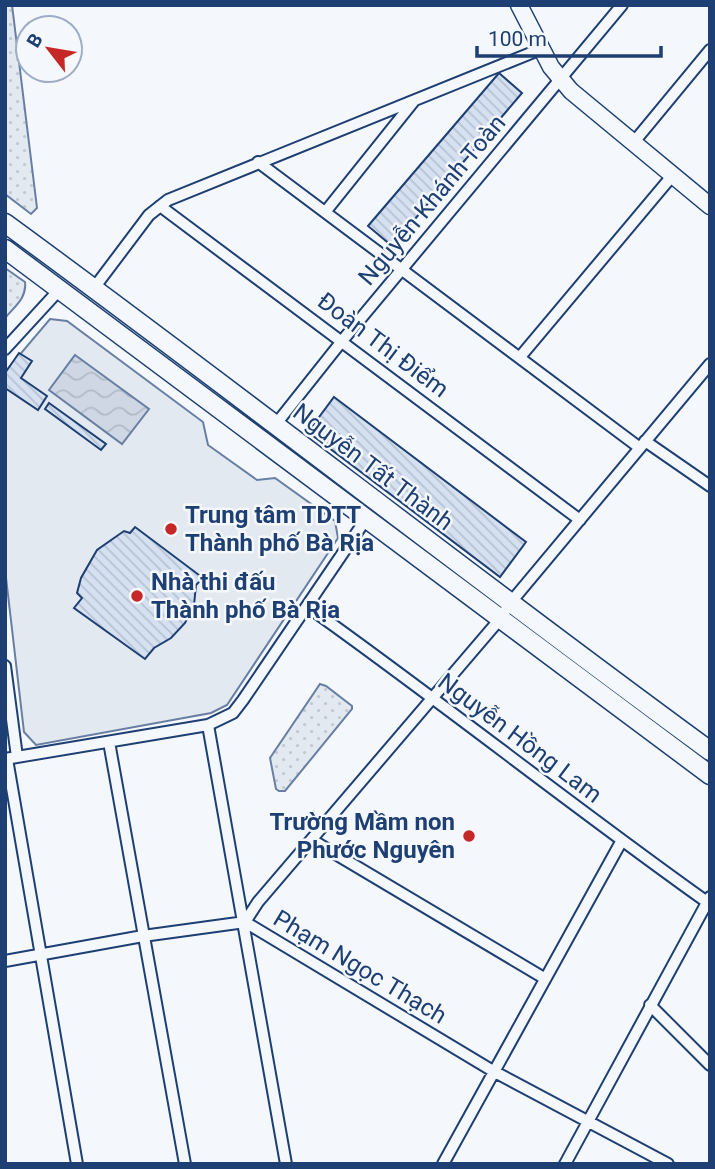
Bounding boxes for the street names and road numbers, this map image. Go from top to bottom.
street label: Nguyễn Khánh Toàn [353,109,511,291]
street label: Đoàn Thị Điểm [312,287,454,403]
street label: Nguyễn Tất Thành [288,398,458,536]
street label: Nguyễn Hồng Lam [433,667,607,809]
street label: Phạm Ngọc Thạch [268,904,452,1030]

